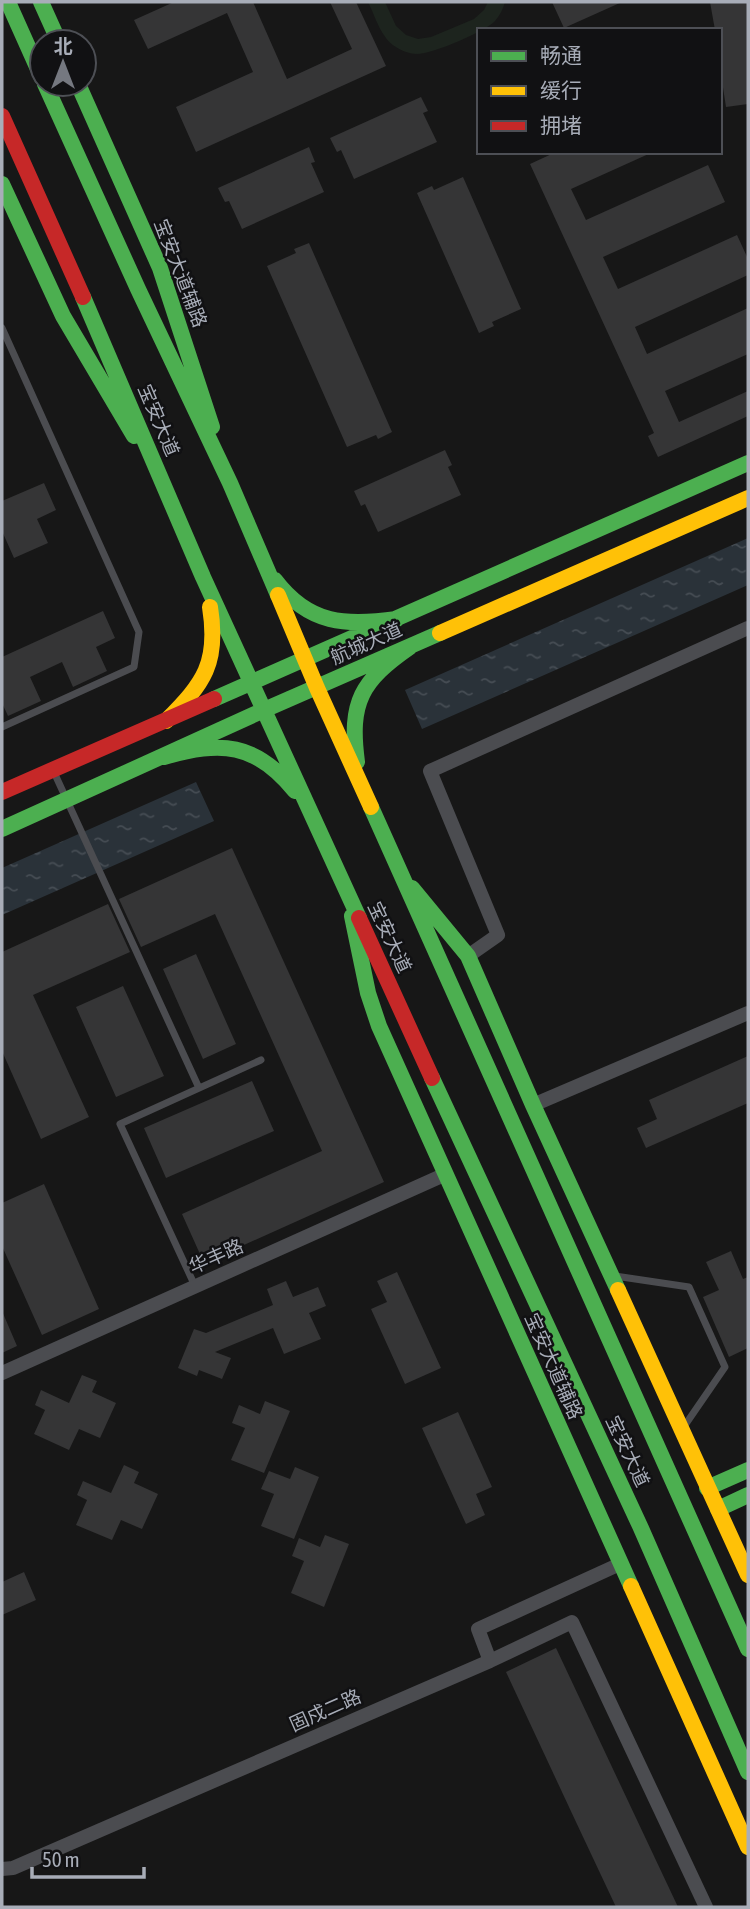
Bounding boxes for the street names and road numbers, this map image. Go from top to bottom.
street label: 宝安大道辅路 [150,216,212,330]
street label: 宝安大道 [134,381,184,459]
street label: 航城大道 [327,617,405,669]
street label: 宝安大道 [364,898,416,976]
street label: 华丰路 [185,1234,247,1278]
street label: 宝安大道辅路 [521,1309,587,1423]
street label: 宝安大道 [602,1412,654,1490]
street label: 固戍二路 [286,1684,364,1736]

